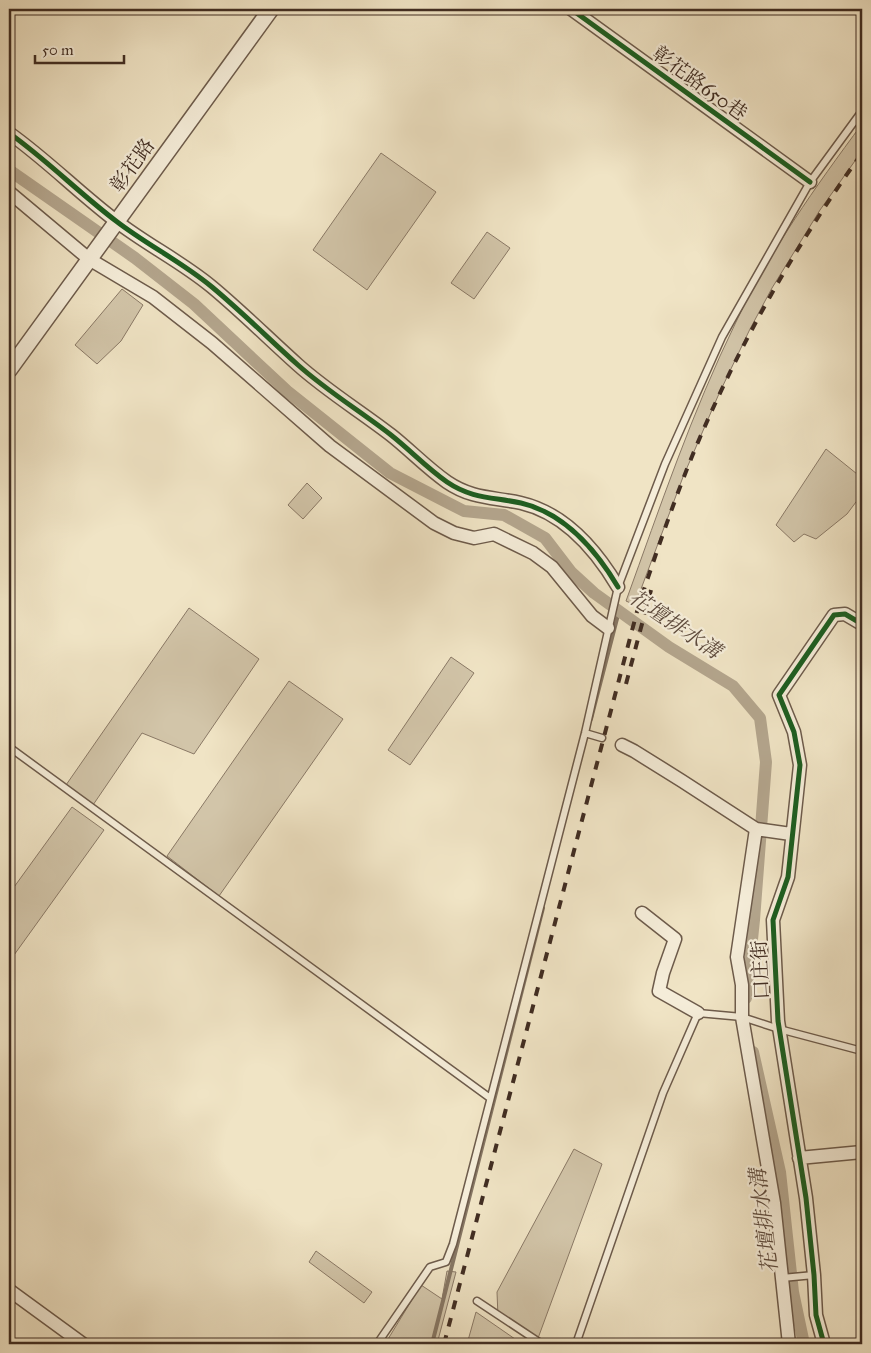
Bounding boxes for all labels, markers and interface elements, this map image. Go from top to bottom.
scale bar [35,32,124,64]
text: 50 m [42,41,74,59]
street label: 彰花路650巷 [648,41,752,125]
street label: 彰花路 [105,134,159,196]
water label: 花壇排水溝 [624,584,728,666]
street label: 口庄街 [746,939,774,1001]
water label: 花壇排水溝 [744,1164,783,1275]

